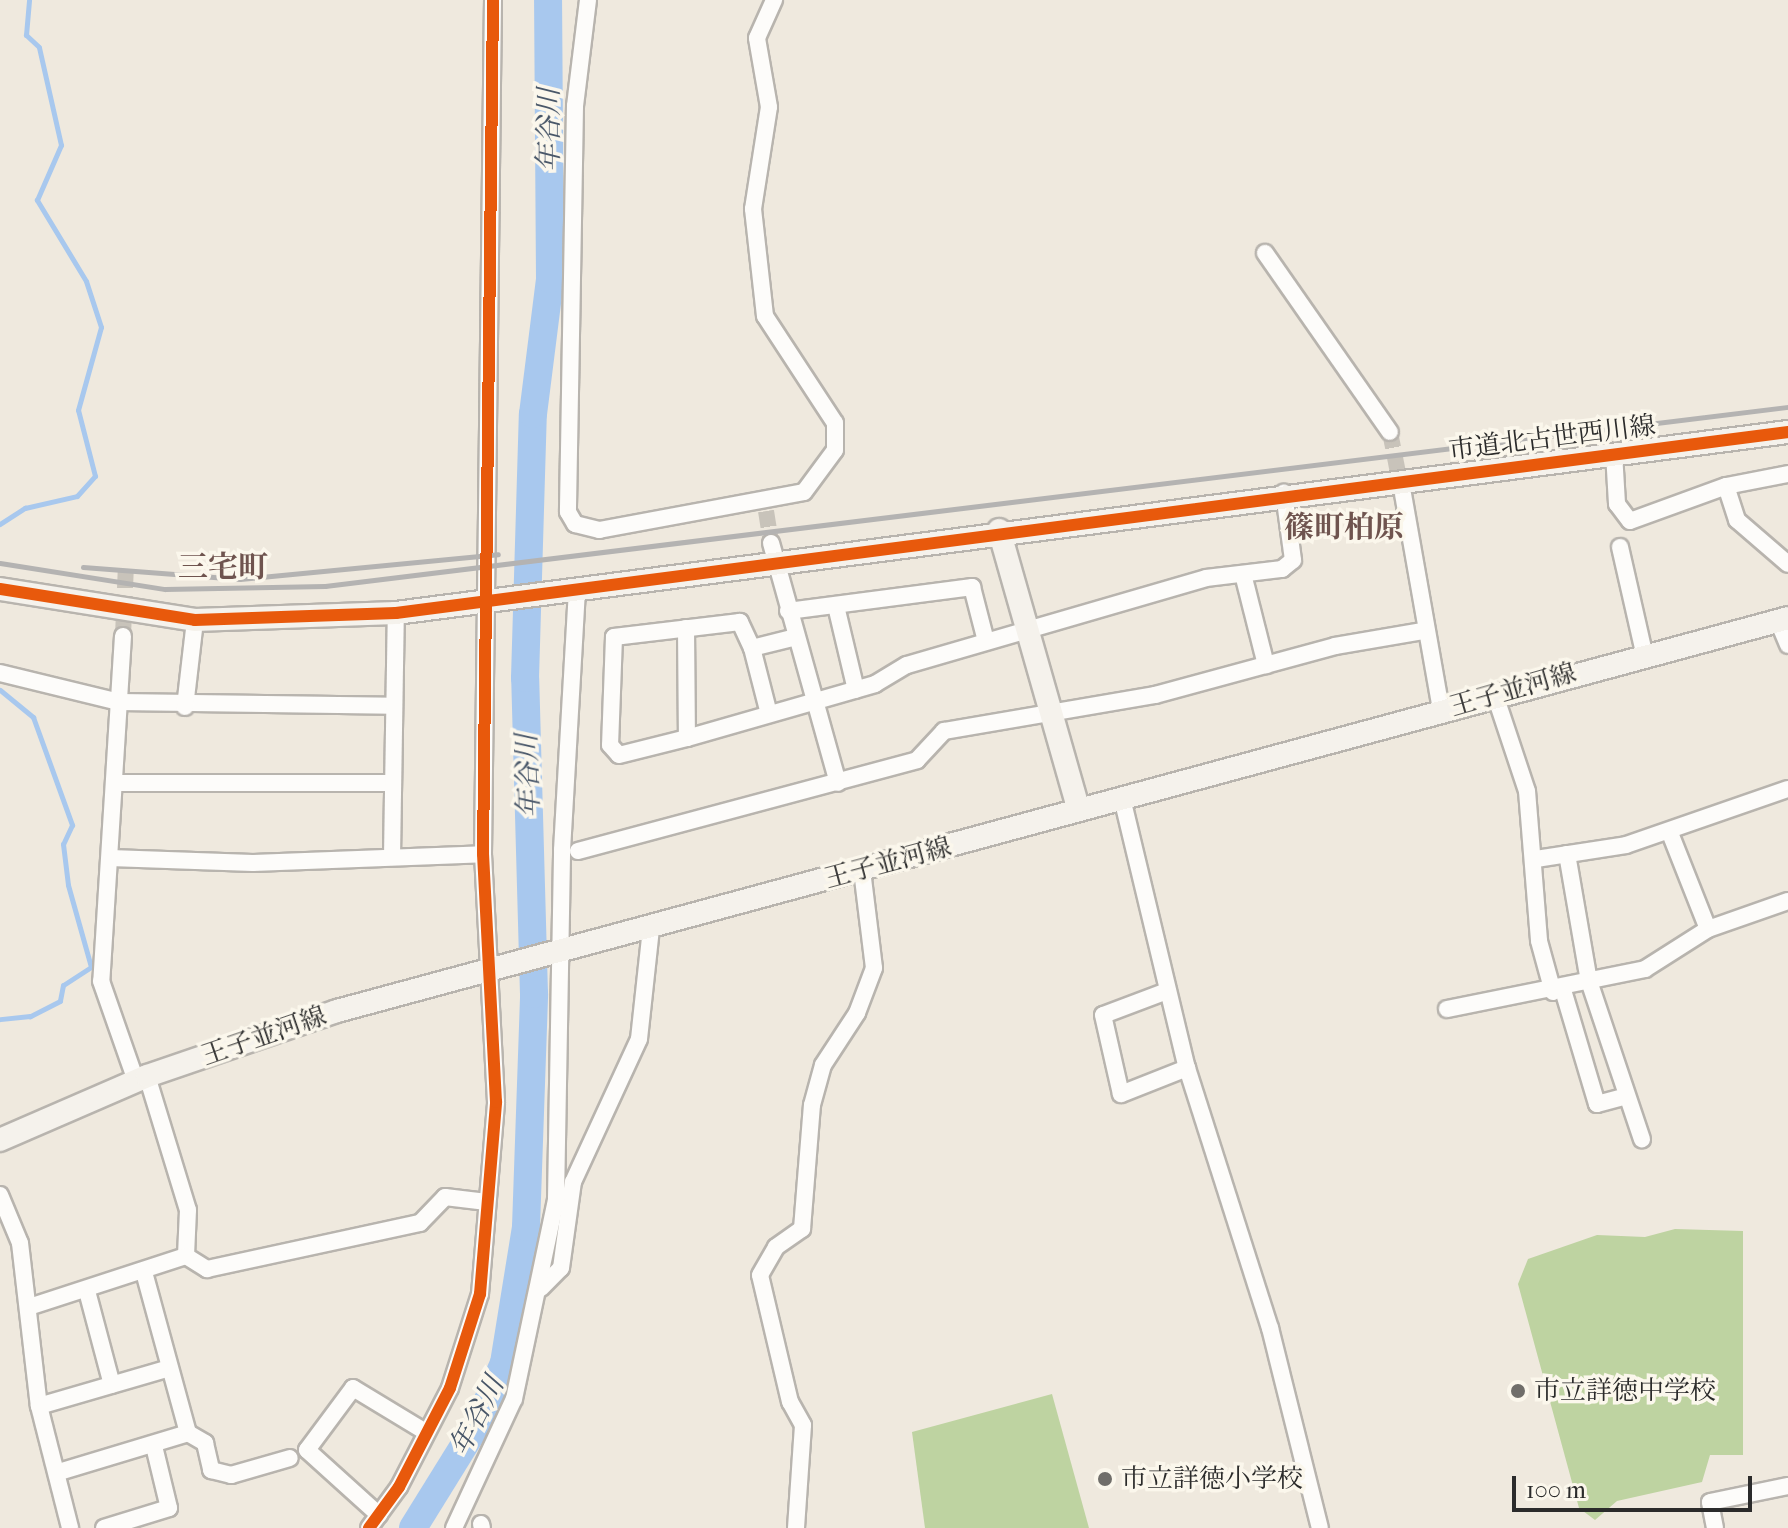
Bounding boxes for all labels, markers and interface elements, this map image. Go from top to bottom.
water label: 年谷川 [532,88,566,172]
street label: 市道北古世西川線 [1447,410,1657,466]
district label: 篠町柏原 [1284,510,1404,546]
district label: 三宅町 [178,550,268,586]
street label: 王子並河線 [1446,657,1580,723]
water label: 年谷川 [510,733,546,819]
street label: 王子並河線 [821,831,955,895]
street label: 王子並河線 [197,1000,331,1072]
water label: 年谷川 [443,1371,511,1461]
place label: 市立詳徳中学校 [1534,1375,1716,1407]
marker: 市立詳徳中学校 [1509,1382,1527,1400]
scale bar [1516,1460,1756,1510]
place label: 市立詳徳小学校 [1121,1463,1303,1495]
marker: 市立詳徳小学校 [1096,1470,1114,1488]
text: 100 m [1526,1476,1586,1504]

